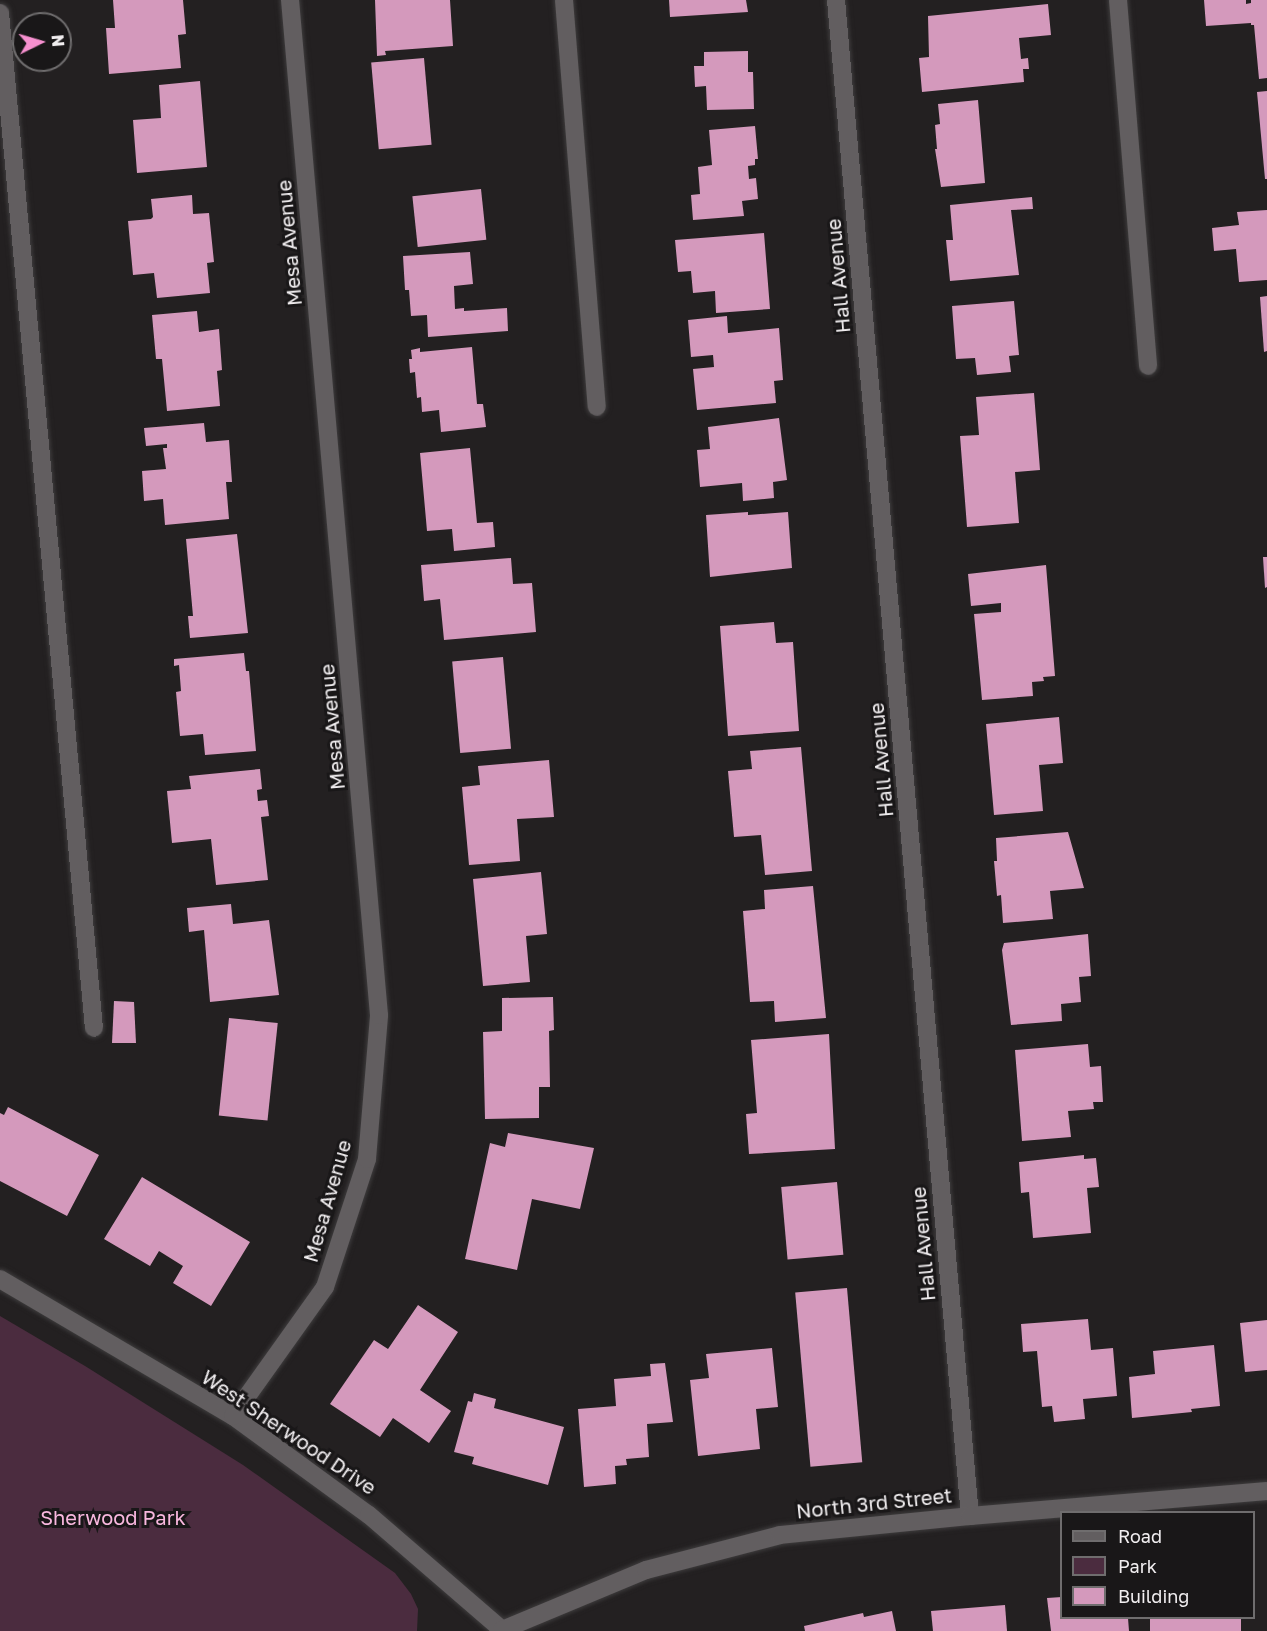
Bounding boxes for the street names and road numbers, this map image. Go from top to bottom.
street label: Mesa Avenue [272,179,306,307]
street label: Hall Avenue [821,218,855,334]
street label: Mesa Avenue [315,663,349,791]
street label: Hall Avenue [864,702,898,818]
street label: Mesa Avenue [298,1137,356,1265]
street label: Hall Avenue [906,1186,940,1302]
street label: West Sherwood Drive [197,1365,381,1499]
street label: North 3rd Street [795,1483,953,1523]

